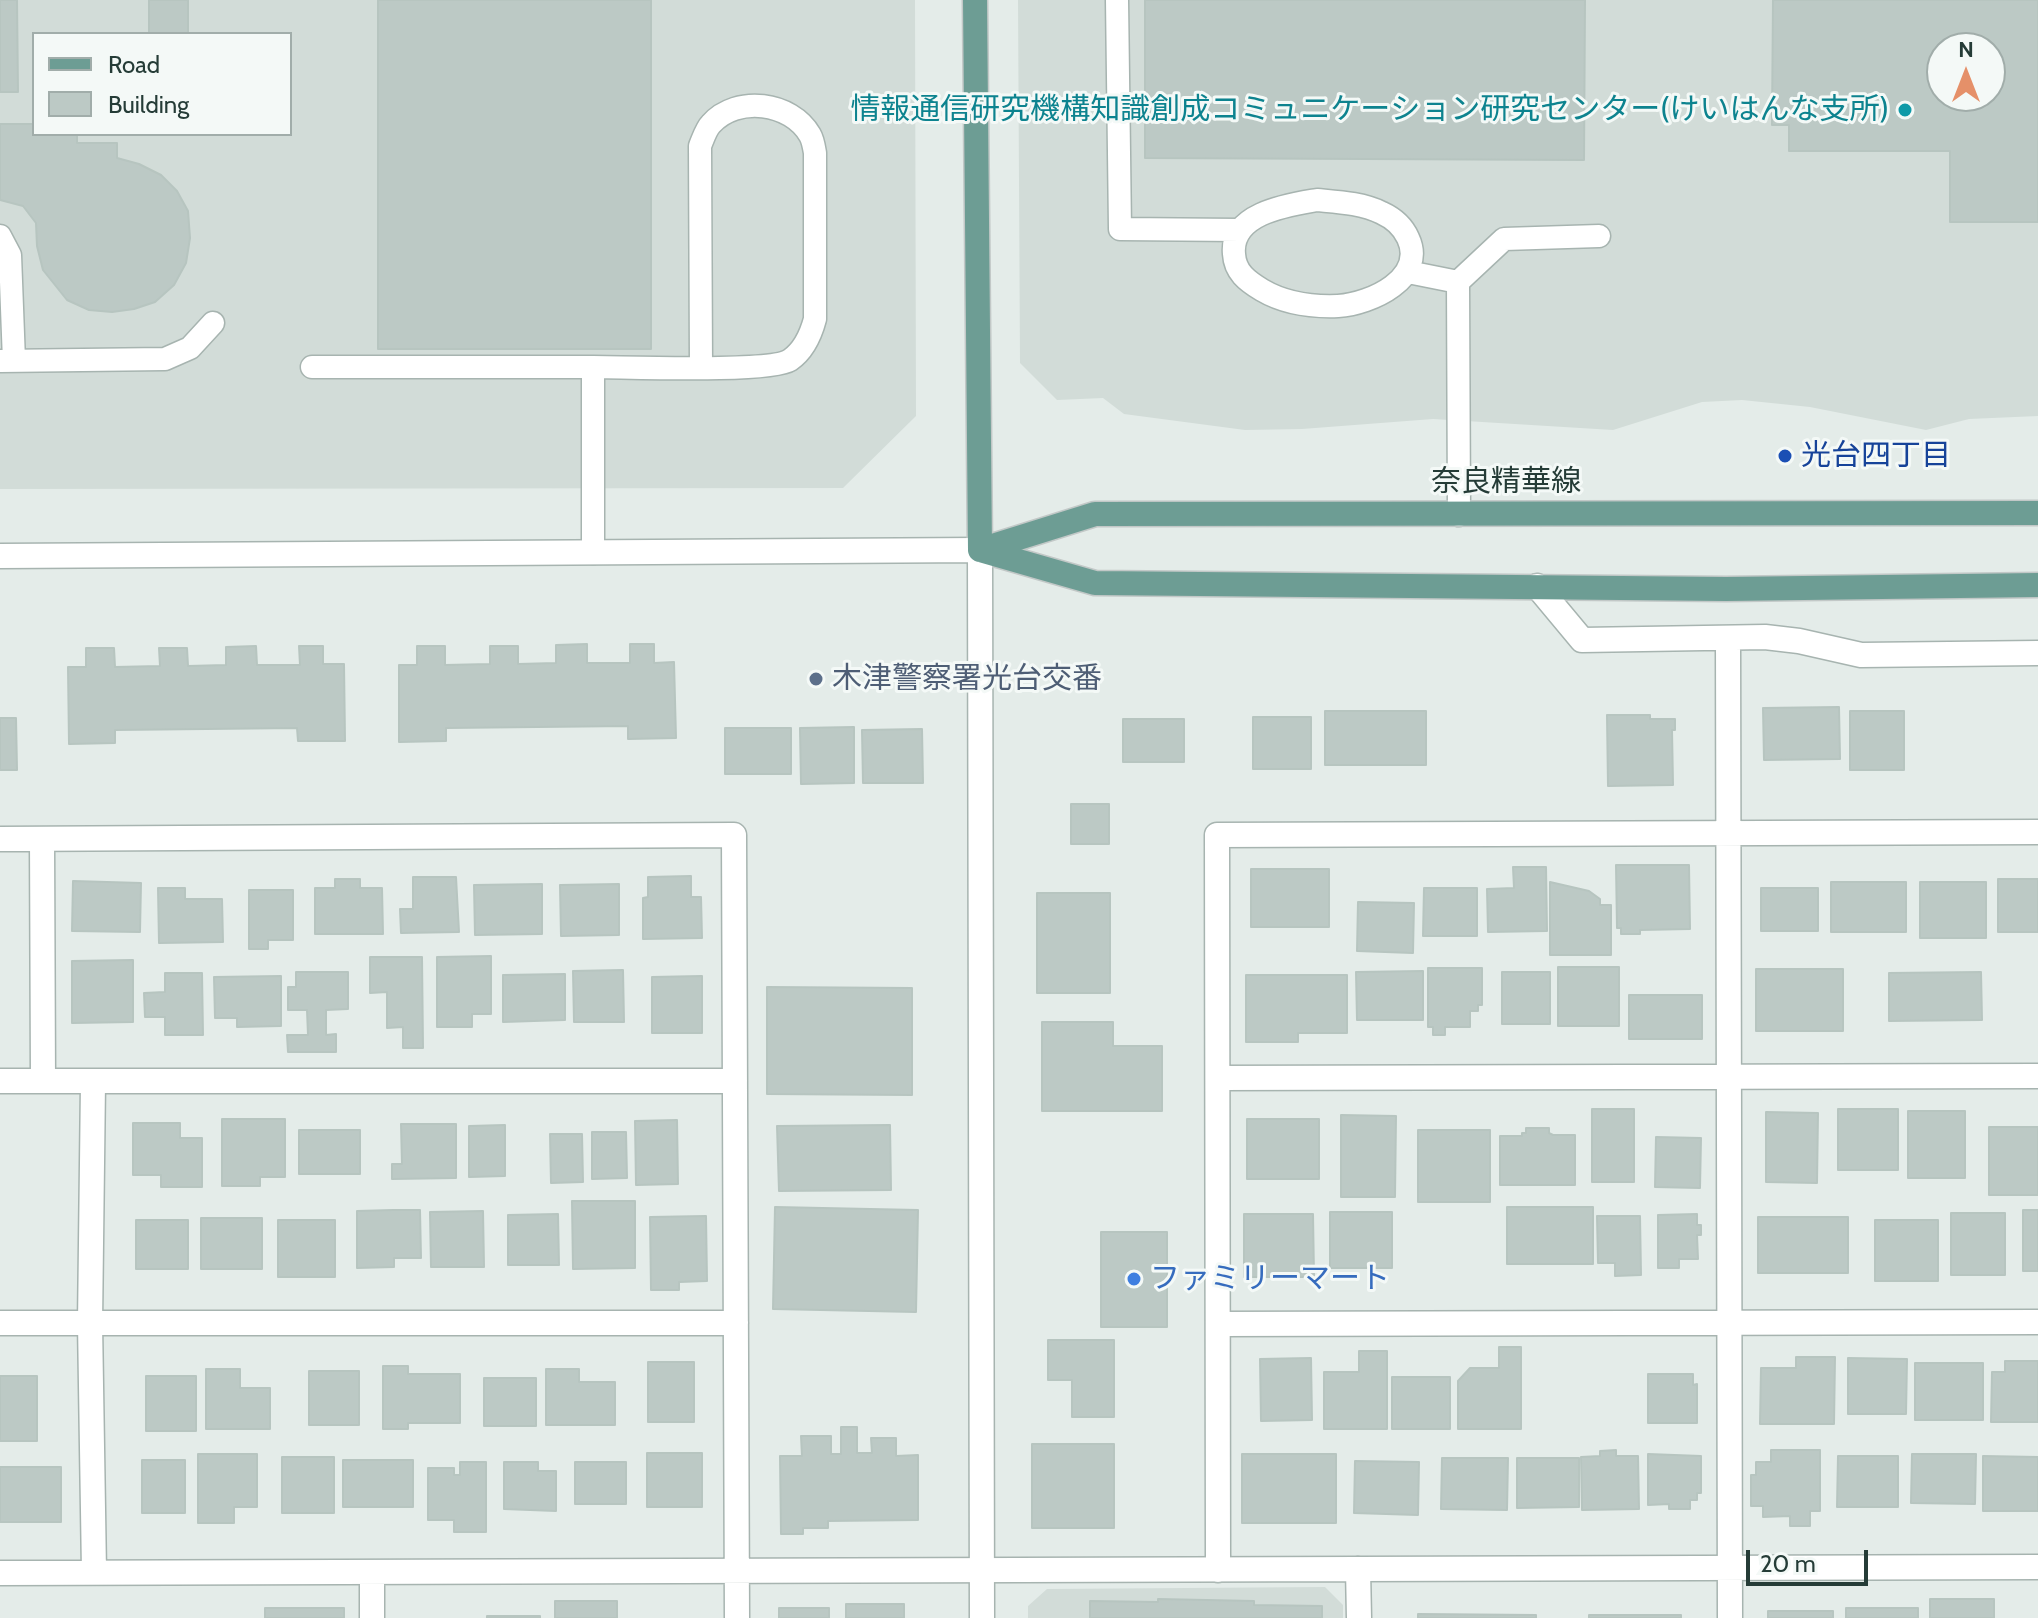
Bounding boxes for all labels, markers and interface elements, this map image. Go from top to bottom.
legend [32,32,292,136]
north arrow [1926,32,2006,112]
text: N [1958,36,1974,63]
text: Road [108,50,160,79]
text: Building [108,90,189,119]
place label: 情報通信研究機構知識創成コミュニケーション研究センター(けいはんな支所) [850,92,1889,128]
marker: 情報通信研究機構知識創成コミュニケーション研究センター(けいはんな支所) [1896,101,1914,119]
place label: 光台四丁目 [1801,438,1951,474]
marker: 光台四丁目 [1776,447,1794,465]
street label: 奈良精華線 [1431,464,1581,500]
place label: 木津警察署光台交番 [832,661,1102,697]
marker: 木津警察署光台交番 [807,670,825,688]
place label: ファミリーマート [1150,1261,1390,1297]
marker: ファミリーマート [1125,1270,1143,1288]
scale bar [1750,1534,1872,1584]
text: 20 m [1760,1549,1816,1578]

